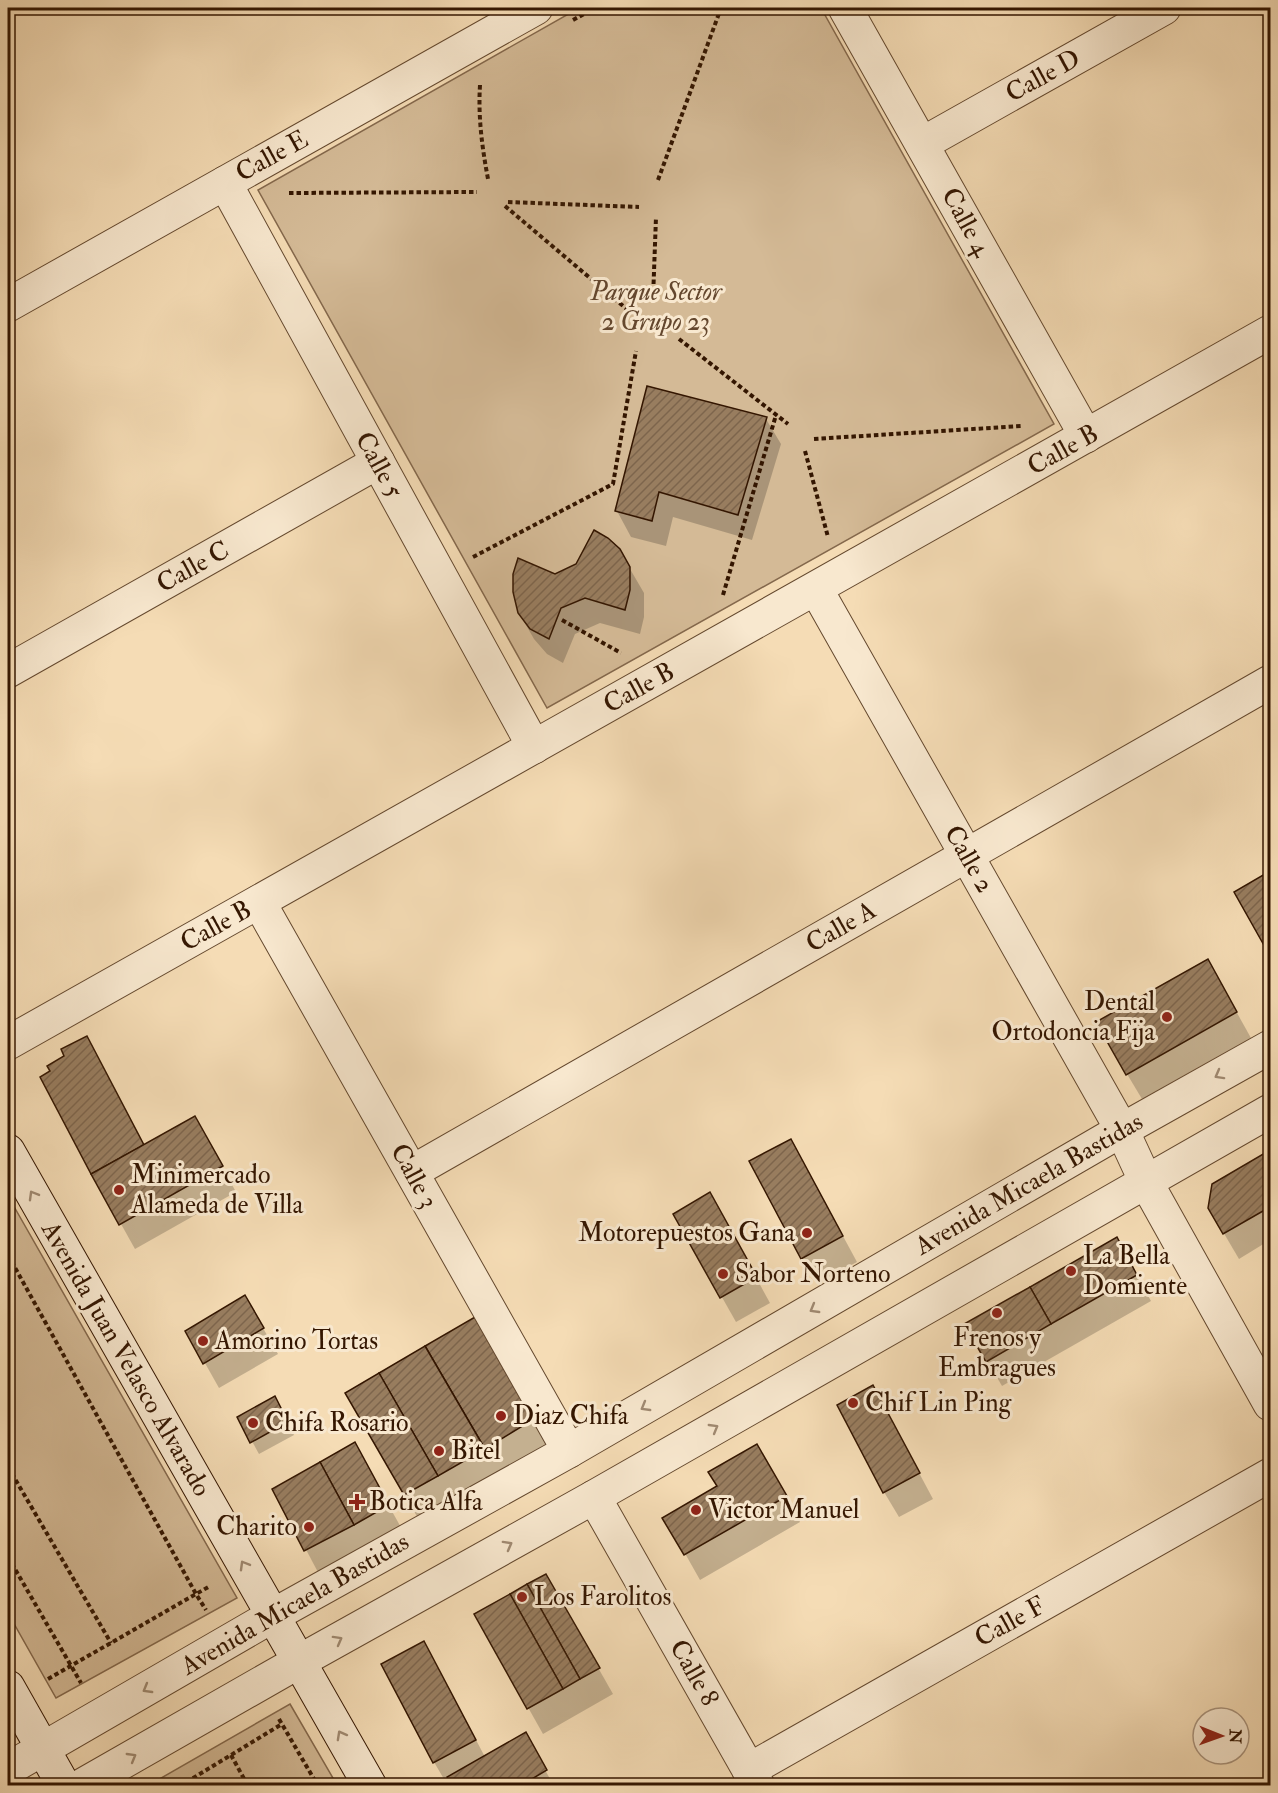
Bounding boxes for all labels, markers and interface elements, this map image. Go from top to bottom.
street label: Calle D [1000,43,1086,109]
street label: Calle E [230,123,314,189]
street label: Calle 4 [934,182,998,263]
park label: Parque Sector 2 Grupo 23 [589,276,723,338]
street label: Calle B [1022,418,1104,482]
street label: Calle 5 [348,426,410,504]
street label: Calle C [151,534,235,600]
street label: Calle B [598,656,680,720]
street label: Calle 2 [937,820,1001,898]
street label: Calle B [175,894,257,958]
street label: Calle A [800,894,882,960]
place label: Dental Ortodoncia Fija [991,986,1155,1048]
marker: Dental Ortodoncia Fija [1160,1010,1174,1024]
one-way arrow [1215,1068,1226,1079]
street label: Avenida Micaela Bastidas [908,1106,1149,1263]
street label: Calle 3 [383,1138,445,1214]
place label: Minimercado Alameda de Villa [130,1159,303,1221]
marker: Minimercado Alameda de Villa [112,1183,126,1197]
one-way arrow [29,1191,40,1202]
street label: Avenida Juan Velasco Alvarado [34,1215,218,1502]
place label: Motorepuestos Gana [578,1217,795,1250]
marker: Motorepuestos Gana [800,1226,814,1240]
place label: La Bella Domiente [1083,1240,1187,1302]
place label: Sabor Norteno [735,1258,891,1290]
marker: La Bella Domiente [1064,1264,1078,1278]
marker: Sabor Norteno [716,1267,730,1281]
one-way arrow [810,1301,820,1313]
marker: Frenos y Embragues [990,1306,1004,1320]
place label: Frenos y Embragues [938,1322,1056,1384]
place label: Amorino Tortas [214,1325,378,1357]
marker: Amorino Tortas [196,1334,210,1348]
place label: Chif Lin Ping [865,1387,1013,1419]
marker: Chif Lin Ping [846,1396,860,1410]
one-way arrow [641,1399,651,1411]
place label: Diaz Chifa [513,1400,629,1432]
place label: Chifa Rosario [265,1407,409,1439]
marker: Diaz Chifa [494,1409,508,1423]
marker: Chifa Rosario [246,1416,260,1430]
one-way arrow [708,1424,719,1436]
place label: Bitel [451,1435,501,1467]
marker: Bitel [432,1444,446,1458]
place label: Botica Alfa [369,1486,483,1518]
place label: Victor Manuel [708,1494,860,1526]
marker: Botica Alfa [350,1495,364,1509]
marker: Victor Manuel [689,1503,703,1517]
place label: Charito [216,1511,297,1543]
marker: Charito [302,1520,316,1534]
street label: Avenida Micaela Bastidas [174,1526,415,1683]
one-way arrow [502,1541,512,1552]
one-way arrow [240,1561,252,1571]
place label: Los Farolitos [534,1581,671,1613]
marker: Los Farolitos [515,1590,529,1604]
street label: Calle F [969,1590,1051,1654]
street label: Calle 8 [662,1634,726,1712]
one-way arrow [332,1636,342,1647]
one-way arrow [142,1682,153,1693]
north arrow [1191,1706,1251,1766]
text: N [1225,1728,1245,1744]
one-way arrow [337,1730,348,1741]
one-way arrow [125,1752,136,1764]

